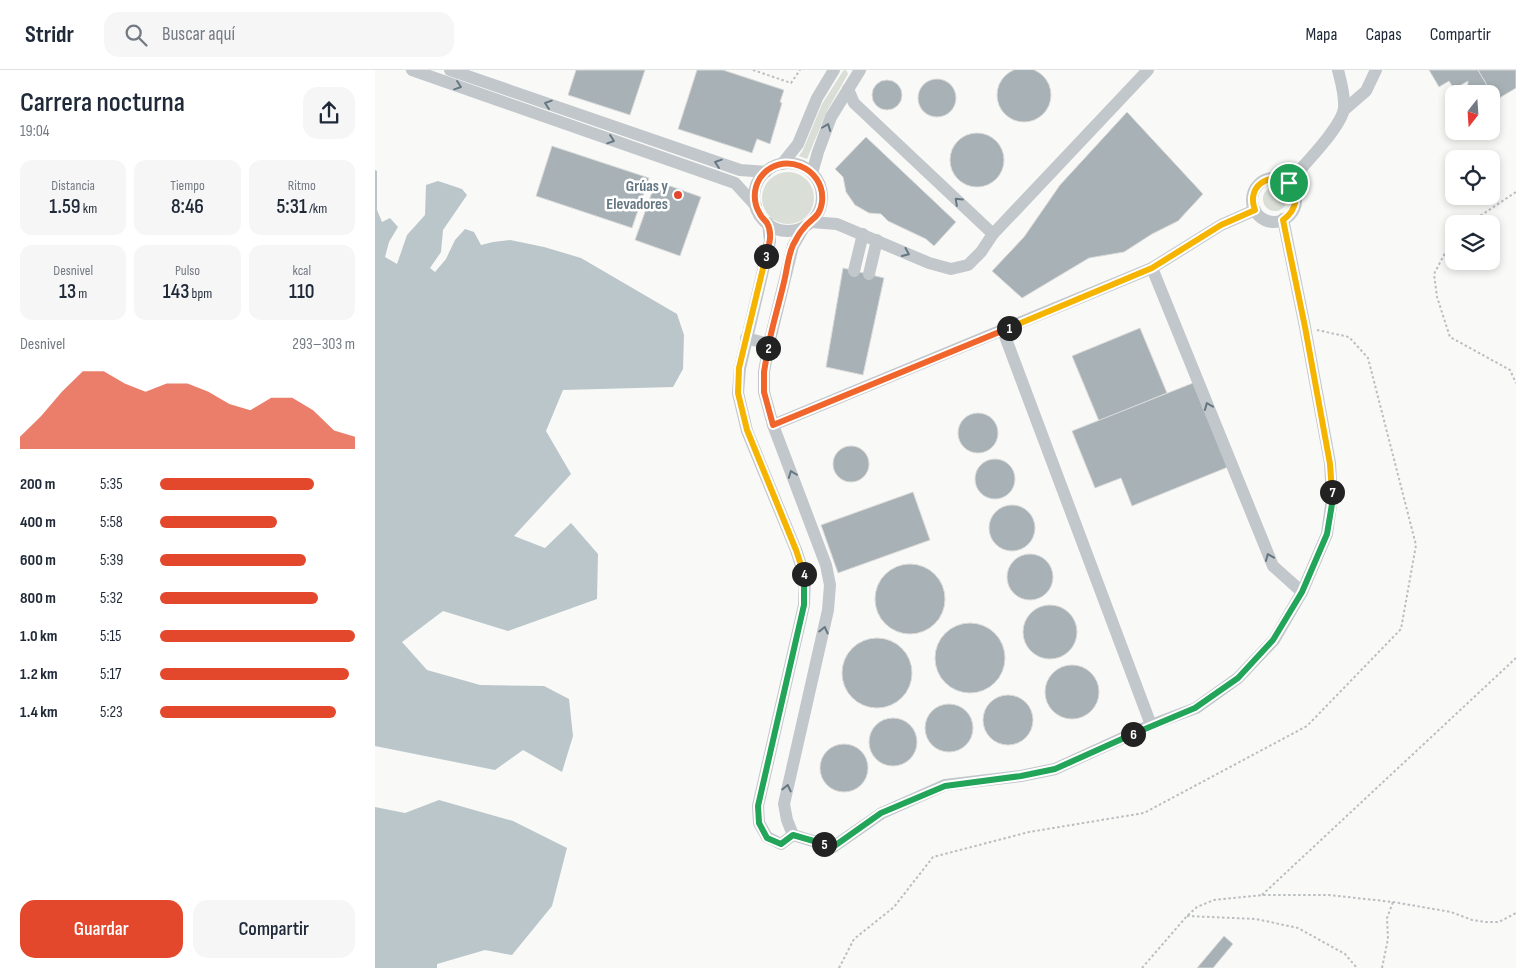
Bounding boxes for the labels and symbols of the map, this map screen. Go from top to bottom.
one-way arrow [453,80,462,90]
north arrow [1445,85,1500,140]
one-way arrow [544,100,553,110]
one-way arrow [821,123,831,131]
one-way arrow [607,134,615,144]
one-way arrow [715,158,723,168]
pin [1268,162,1310,204]
place label: Grúas y Elevadores [606,177,668,214]
marker: Grúas y Elevadores [672,189,684,201]
one-way arrow [954,198,963,207]
pin: 3 [753,244,779,268]
one-way arrow [901,247,910,257]
pin: 1 [997,316,1021,340]
pin: 2 [755,336,781,360]
one-way arrow [1204,402,1214,411]
one-way arrow [788,470,798,479]
pin: 7 [1319,480,1345,504]
one-way arrow [1264,553,1275,562]
pin: 4 [791,562,817,586]
one-way arrow [818,625,829,634]
pin: 6 [1121,722,1145,746]
one-way arrow [781,783,792,792]
pin: 5 [811,832,837,856]

